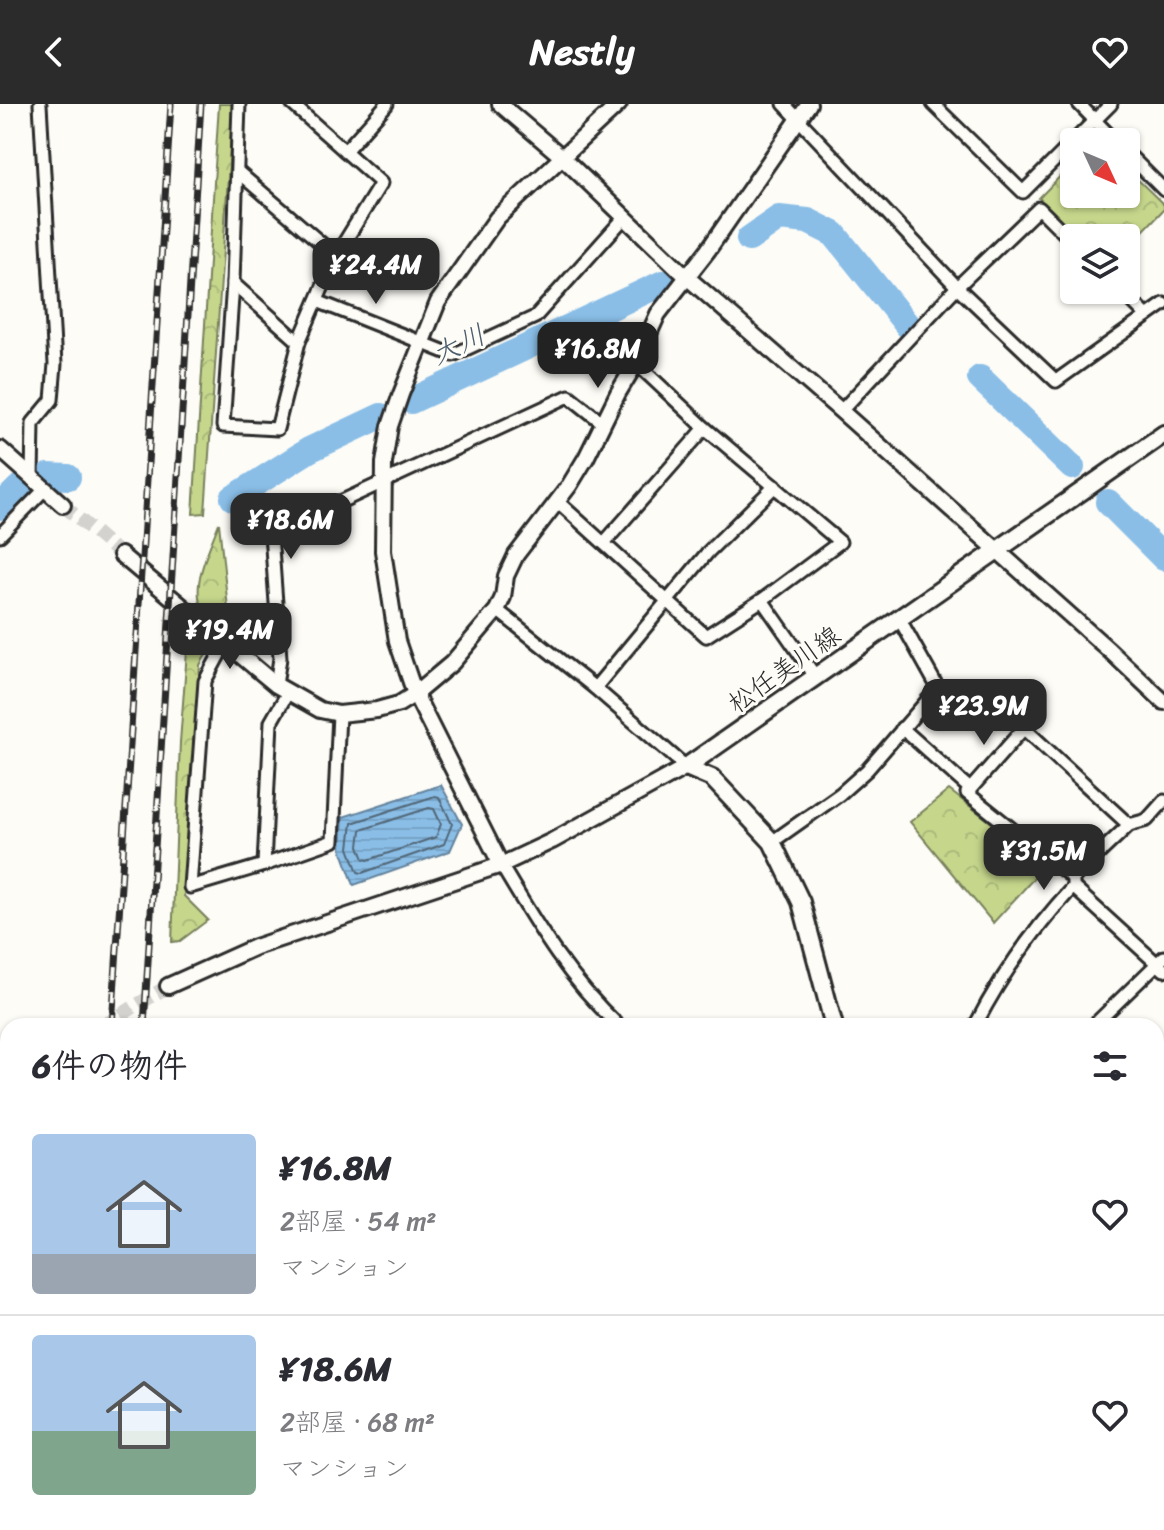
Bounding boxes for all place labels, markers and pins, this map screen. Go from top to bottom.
pin: ¥24.4M [311,238,441,306]
pin: ¥16.8M [533,322,663,390]
pin: ¥18.6M [226,493,356,561]
pin: ¥19.4M [165,603,295,671]
pin: ¥23.9M [919,679,1049,747]
pin: ¥31.5M [979,824,1109,892]

